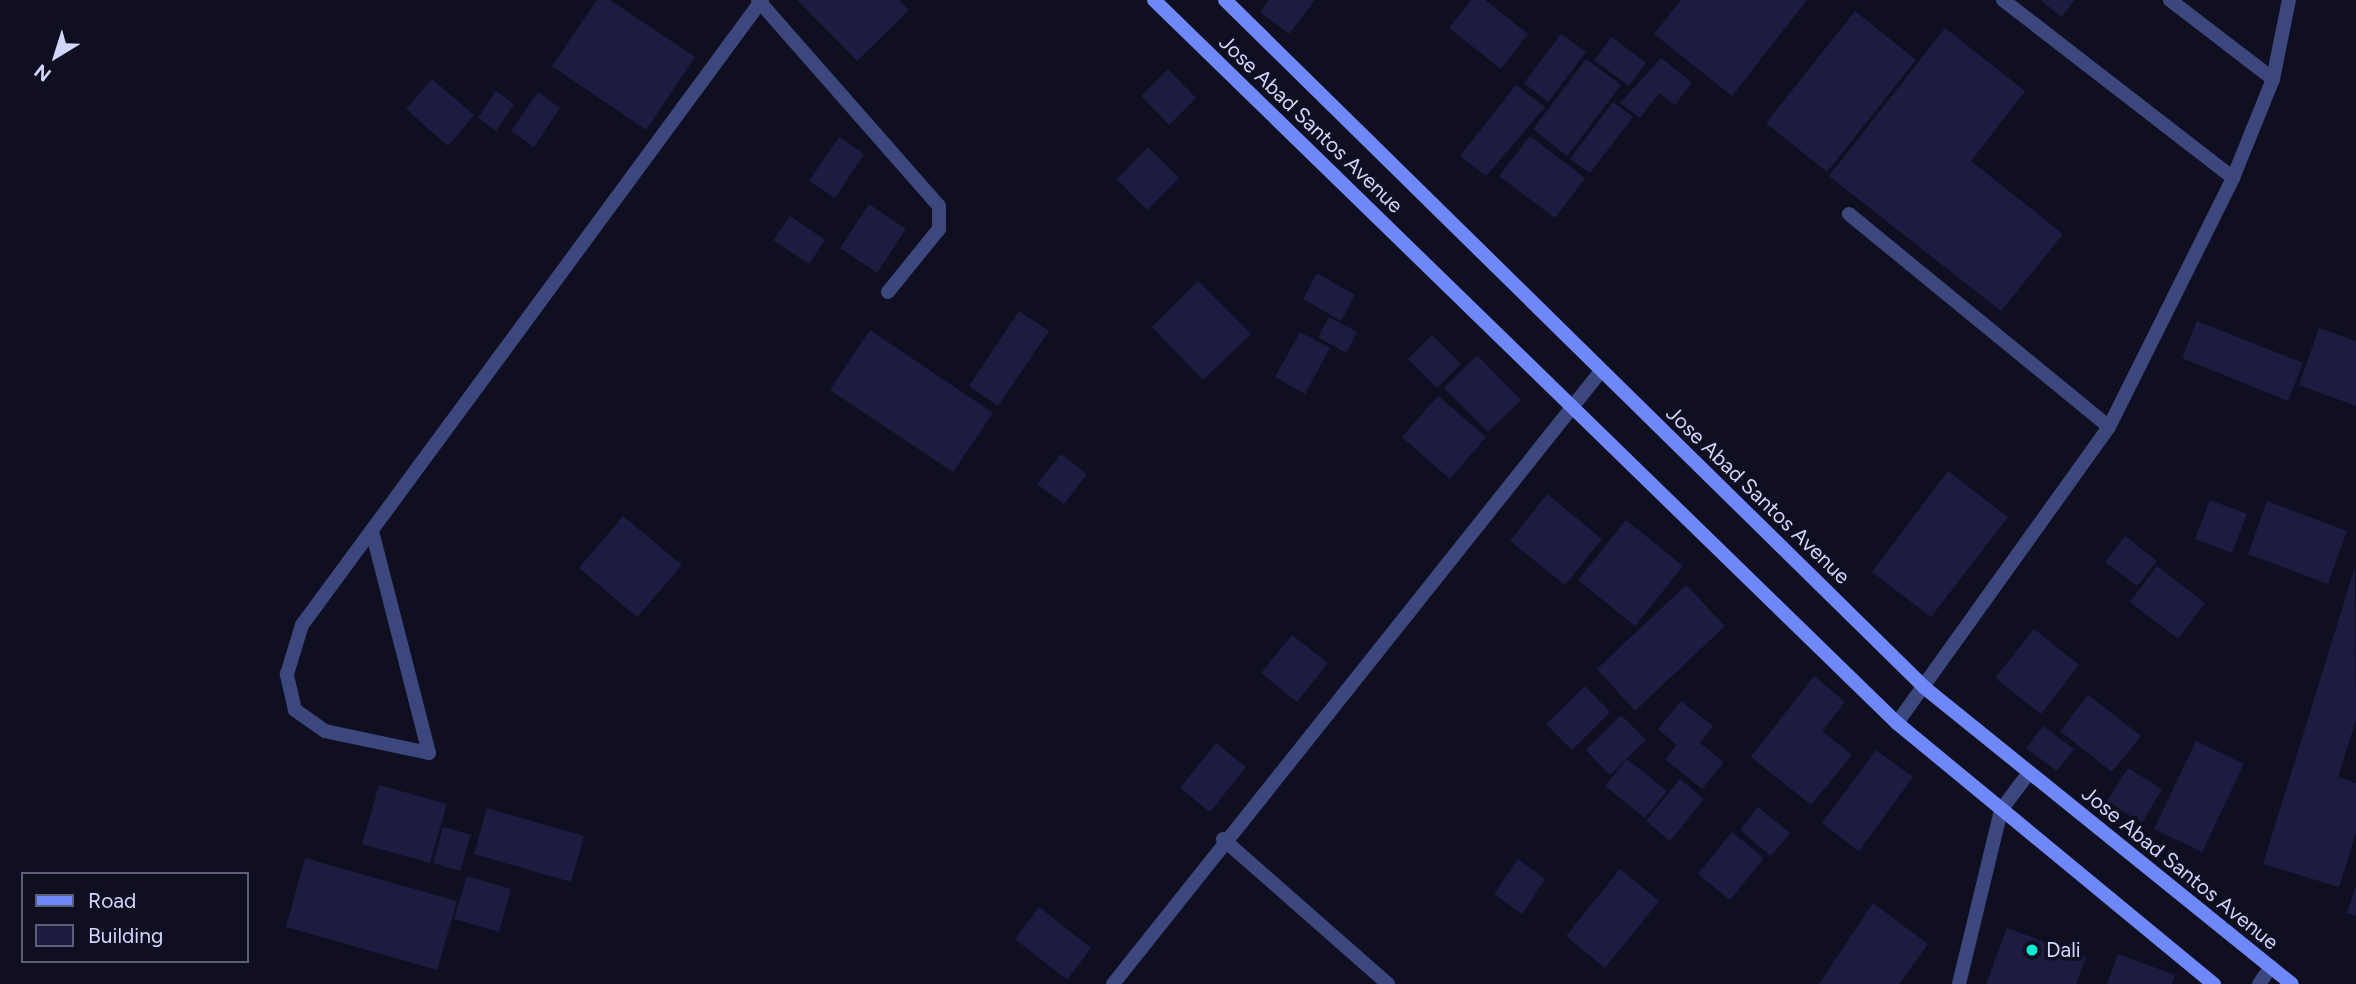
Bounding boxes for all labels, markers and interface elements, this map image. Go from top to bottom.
north arrow [21,21,91,91]
street label: Jose Abad Santos Avenue [1214,30,1408,218]
text: N [30,59,56,87]
street label: Jose Abad Santos Avenue [1661,401,1855,589]
street label: Jose Abad Santos Avenue [2077,781,2283,955]
legend [21,872,248,963]
text: Road [88,888,136,913]
text: Building [88,923,163,948]
place label: Dali [2046,937,2081,963]
marker: Dali [2024,942,2040,958]

